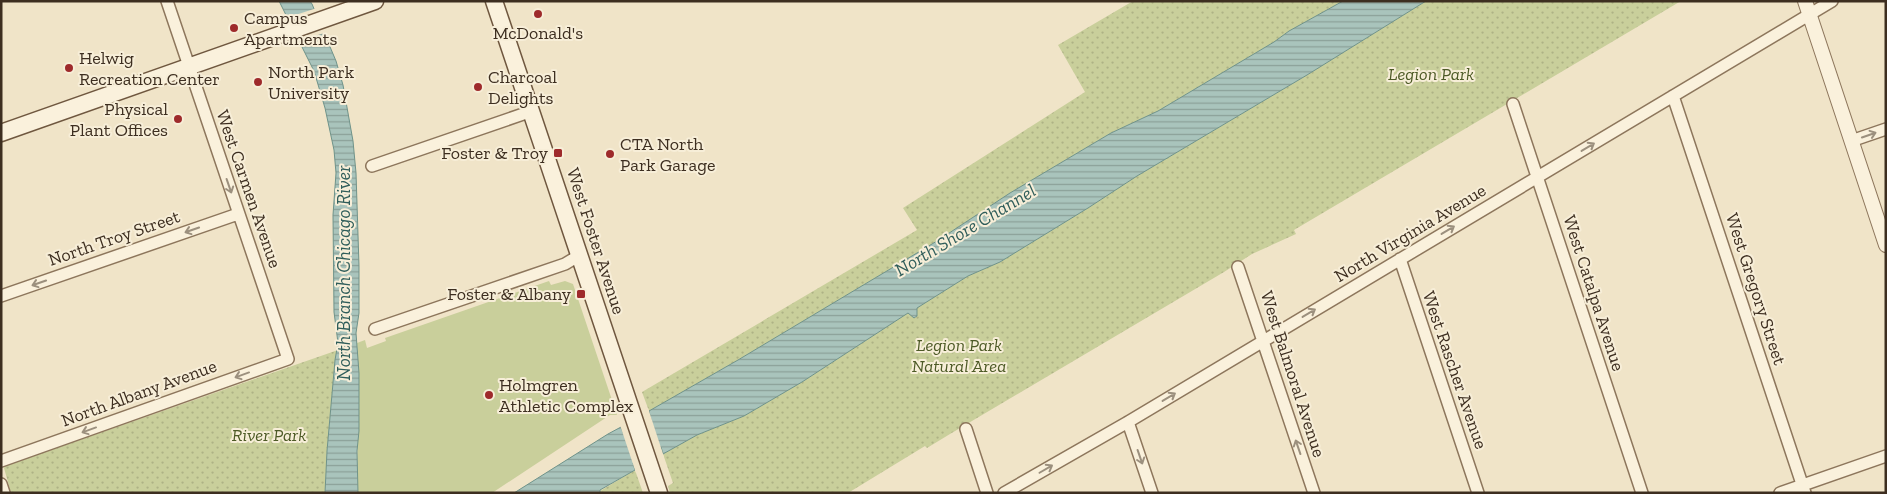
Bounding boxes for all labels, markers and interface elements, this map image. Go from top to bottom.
place label: Campus Apartments [244,7,337,50]
marker: McDonald's [532,8,544,20]
marker: Campus Apartments [228,22,240,34]
place label: McDonald's [493,22,583,44]
place label: Helwig Recreation Center [79,47,220,90]
place label: North Park University [268,61,355,104]
marker: Helwig Recreation Center [63,62,75,74]
park label: Legion Park [1388,63,1474,85]
place label: Charcoal Delights [488,66,557,109]
marker: North Park University [252,76,264,88]
marker: Charcoal Delights [472,81,484,93]
place label: Physical Plant Offices [70,98,168,141]
street label: West Carmen Avenue [212,107,286,271]
marker: Physical Plant Offices [172,113,184,125]
one-way arrow [1860,130,1876,139]
place label: CTA North Park Garage [620,133,716,176]
one-way arrow [1581,141,1595,151]
place label: Foster & Troy [441,142,549,164]
marker: Foster & Troy [552,147,564,159]
marker: CTA North Park Garage [604,148,616,160]
water label: North Branch Chicago River [332,165,355,381]
street label: West Foster Avenue [562,165,630,317]
one-way arrow [225,178,234,193]
water label: North Shore Channel [890,179,1040,281]
street label: North Virginia Avenue [1330,179,1490,287]
street label: North Troy Street [45,205,183,271]
street label: West Gregory Street [1721,210,1791,368]
street label: West Catalpa Avenue [1558,212,1630,374]
one-way arrow [1441,225,1455,235]
one-way arrow [185,226,201,235]
one-way arrow [32,279,47,288]
place label: Foster & Albany [447,283,572,305]
marker: Foster & Albany [575,288,587,300]
street label: West Balmoral Avenue [1256,288,1330,460]
street label: West Rascher Avenue [1418,288,1492,452]
one-way arrow [1301,308,1316,318]
park label: Legion Park Natural Area [912,334,1006,377]
street label: North Albany Avenue [58,355,220,431]
one-way arrow [235,371,250,380]
place label: Holmgren Athletic Complex [499,374,633,417]
marker: Holmgren Athletic Complex [483,389,495,401]
one-way arrow [1162,391,1176,401]
park label: River Park [232,424,306,446]
one-way arrow [82,426,97,435]
one-way arrow [1293,439,1303,455]
one-way arrow [1135,449,1145,465]
one-way arrow [1039,463,1053,473]

